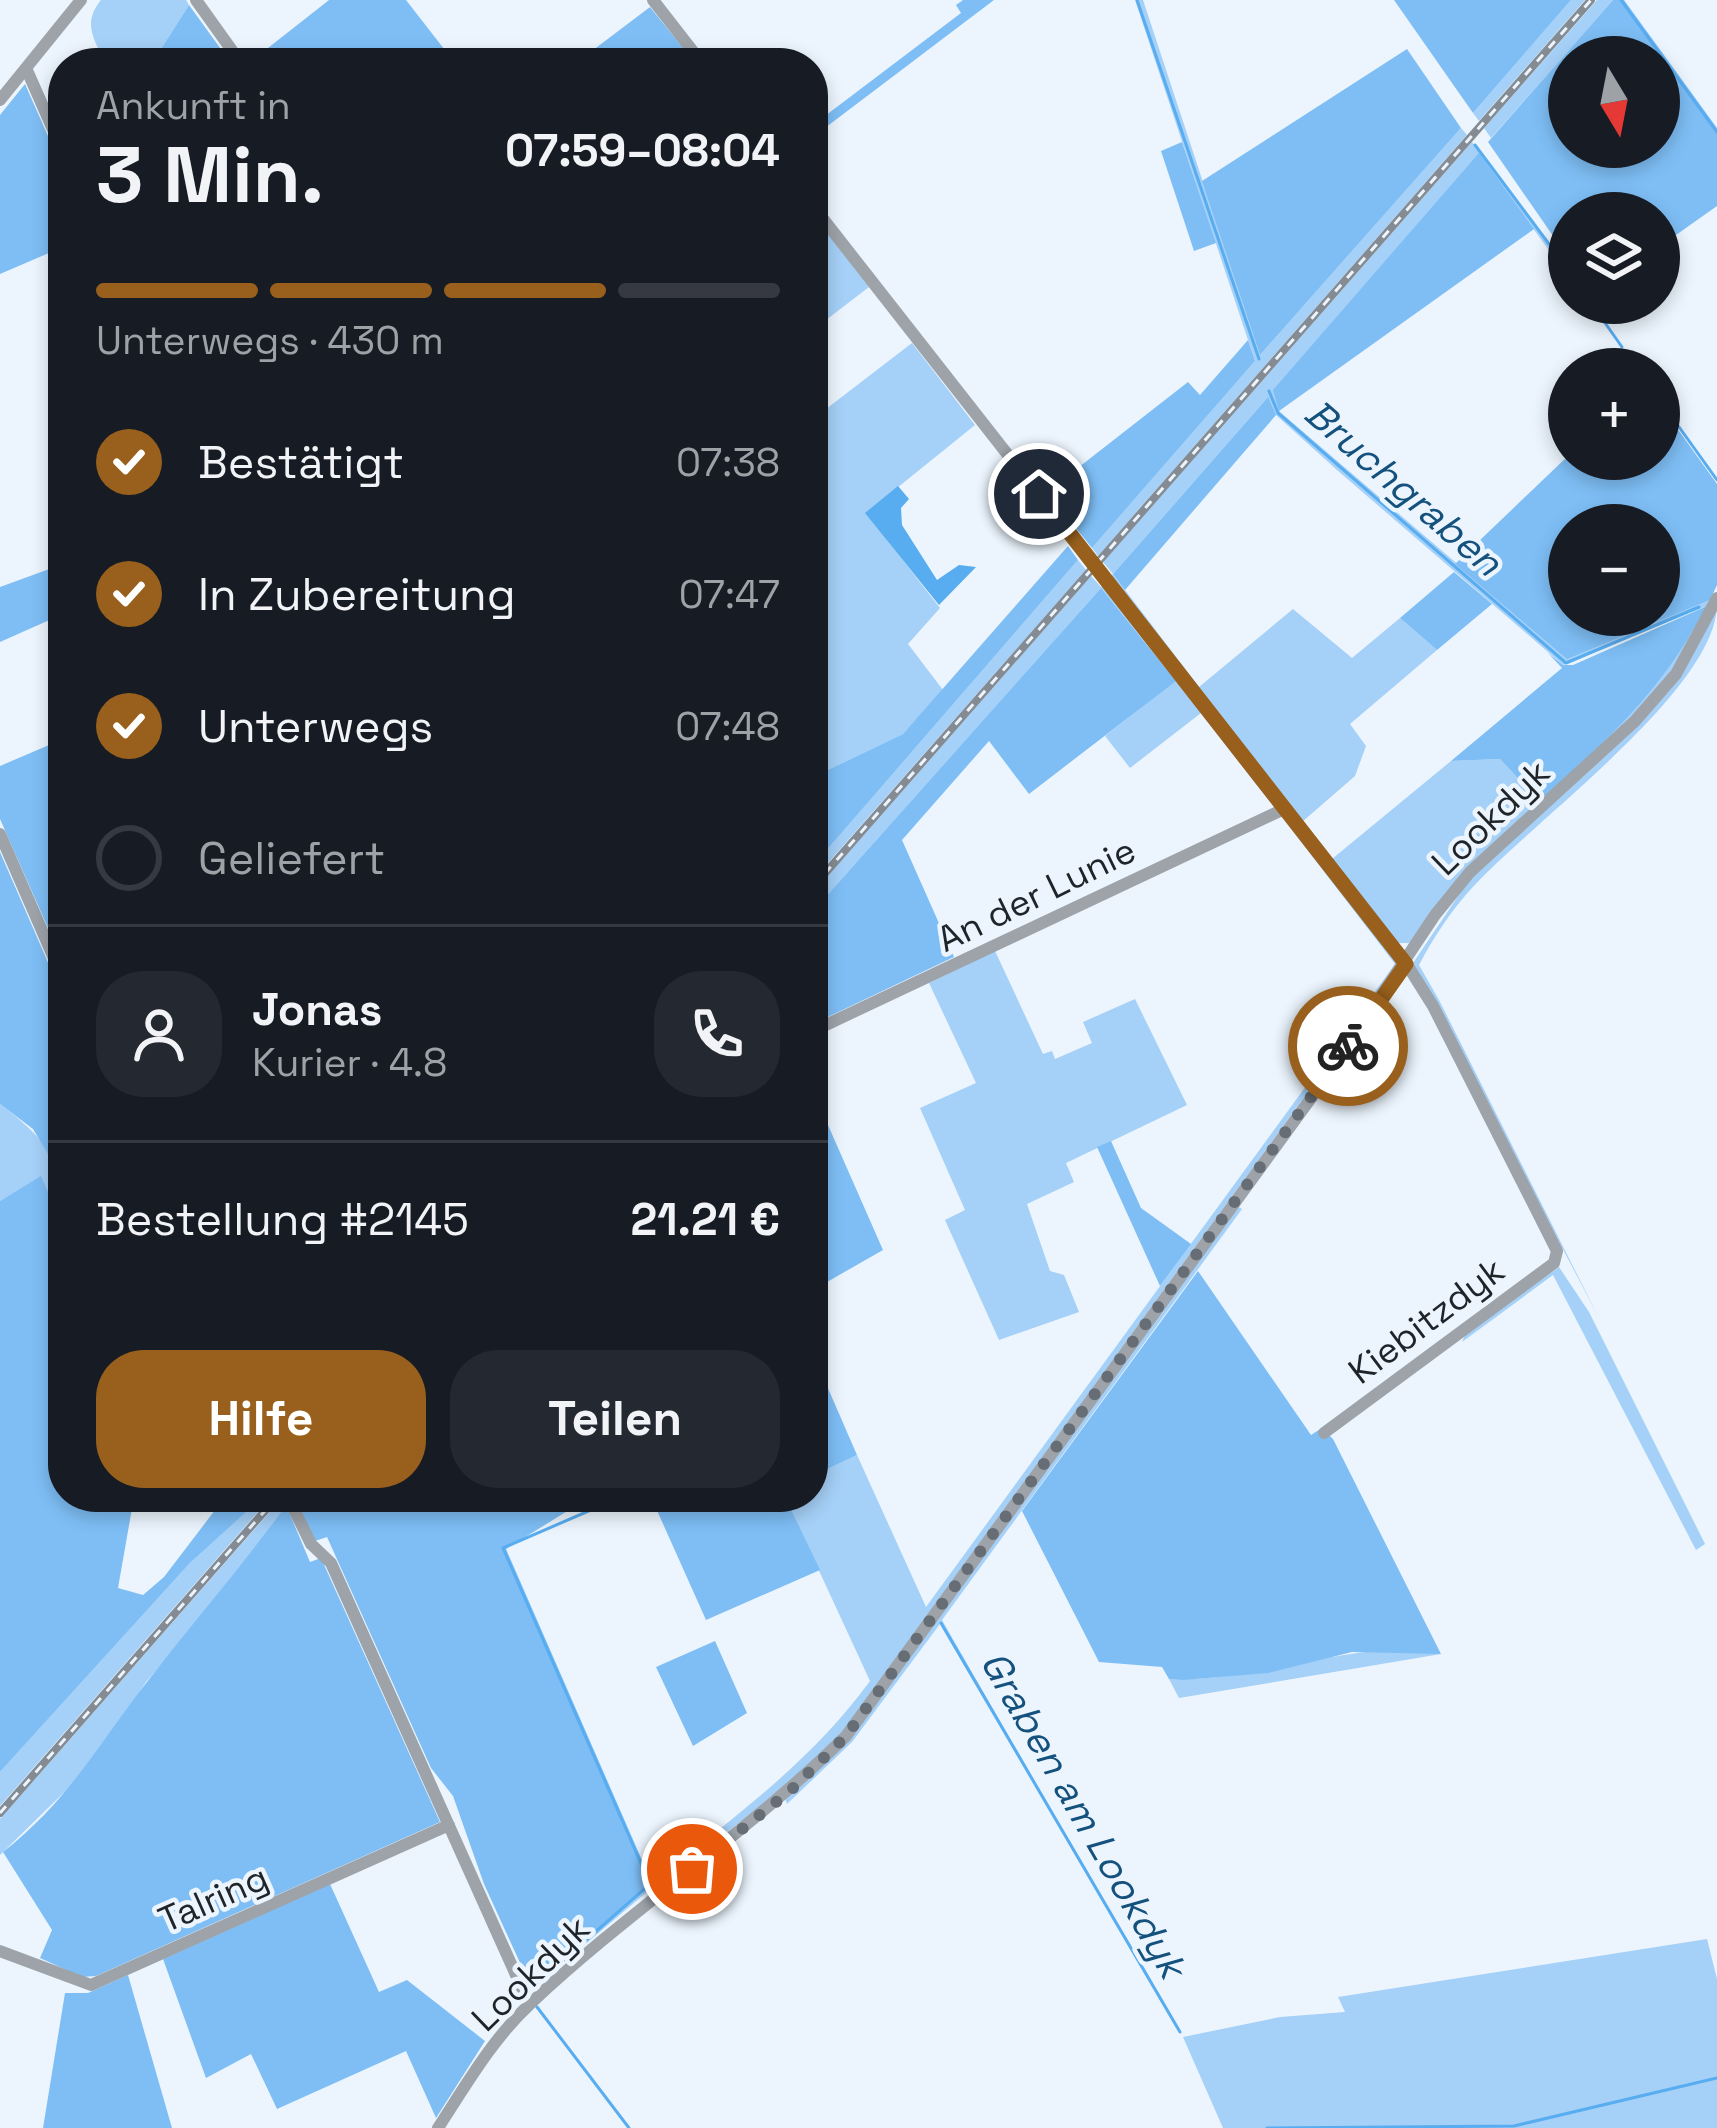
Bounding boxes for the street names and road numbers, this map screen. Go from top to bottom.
street label: Lookdyk [1422,750,1560,885]
street label: An der Lunie [930,827,1143,963]
street label: Kiebitzdyk [1340,1247,1514,1394]
street label: Talring [151,1854,275,1943]
street label: Lookdyk [462,1906,600,2041]

